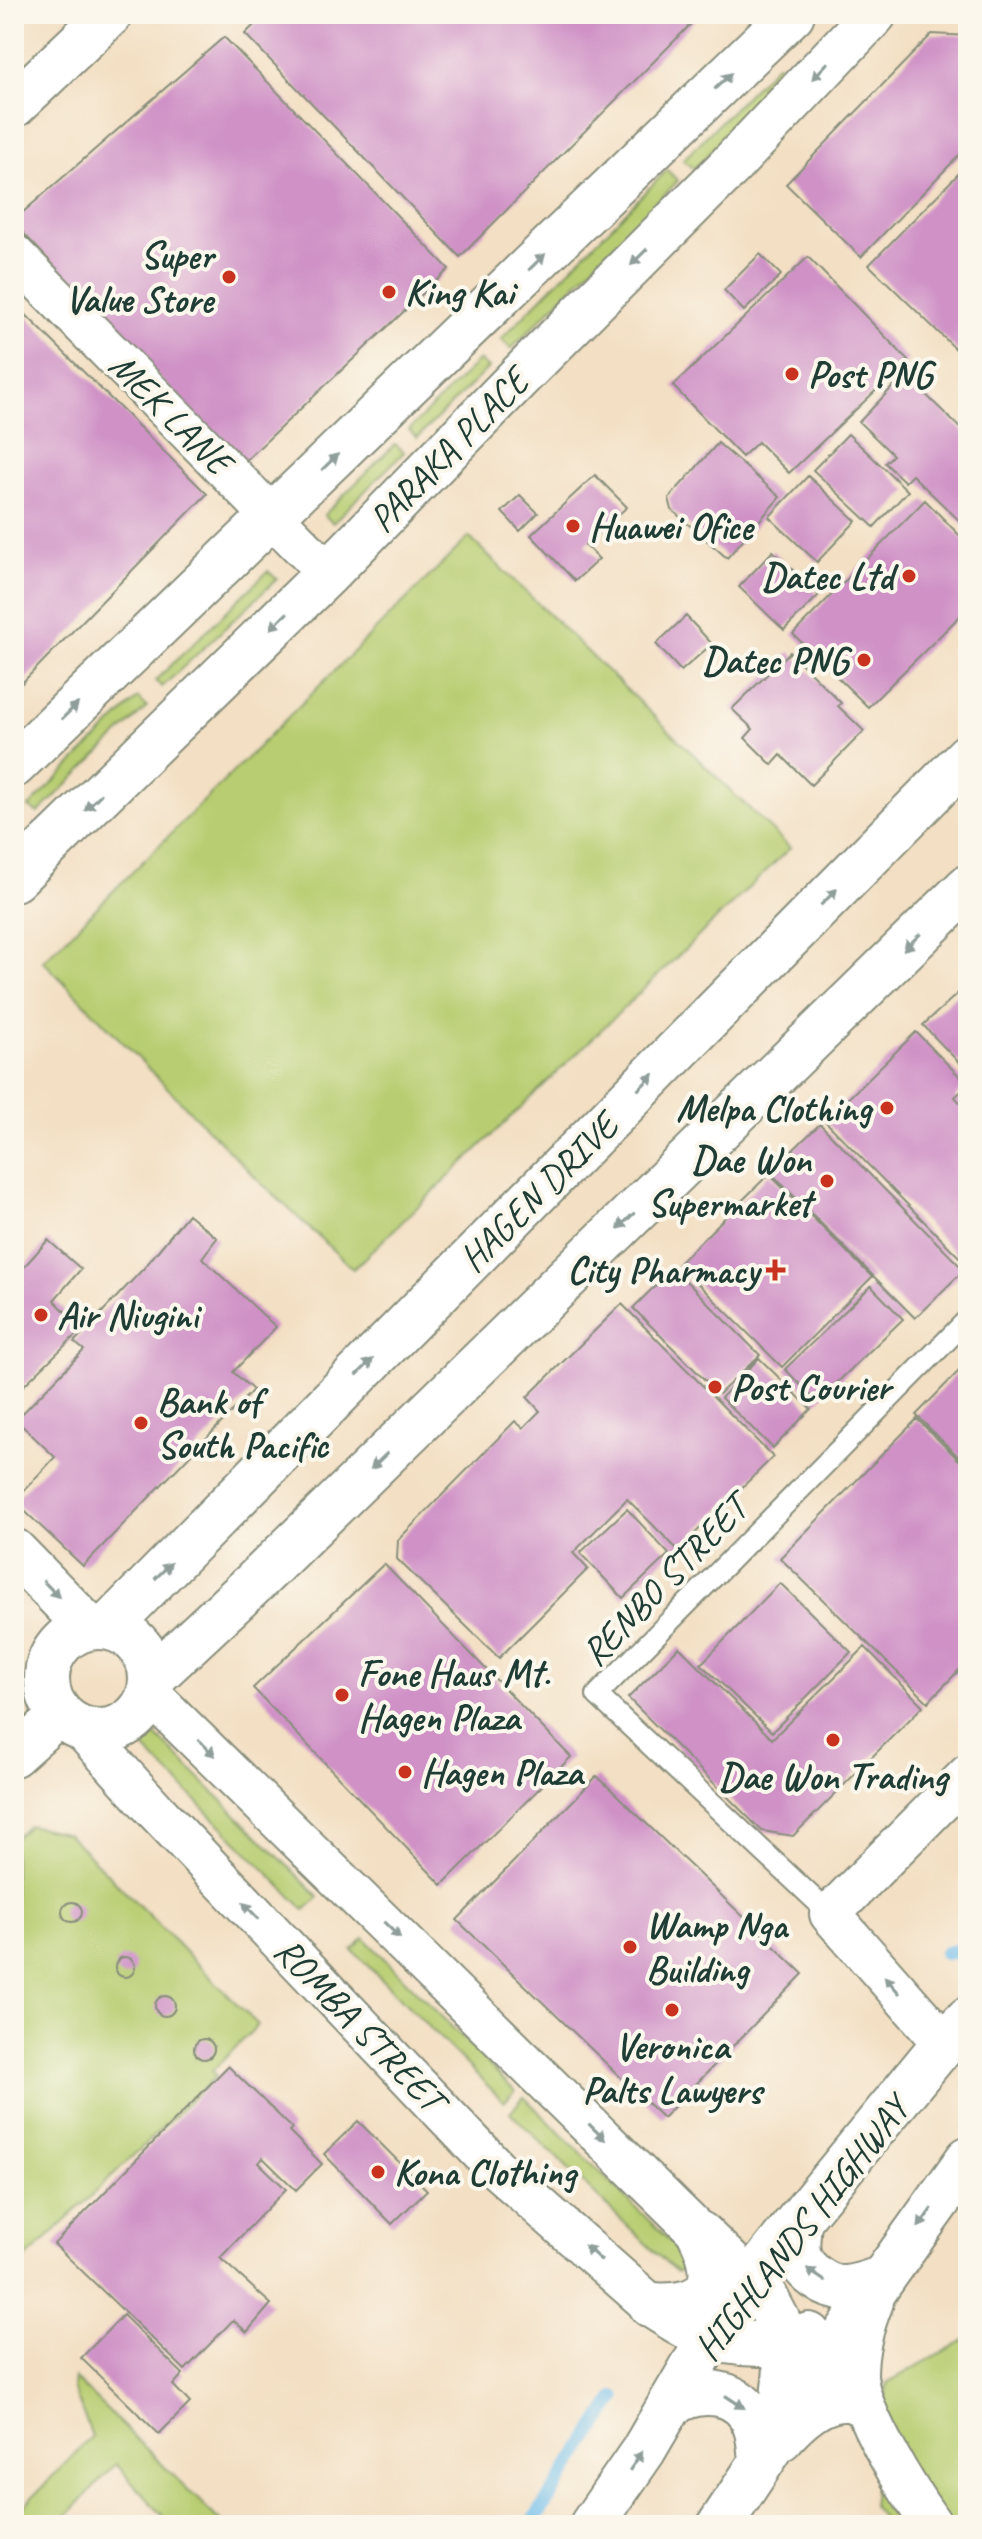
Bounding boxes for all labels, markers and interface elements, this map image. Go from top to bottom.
one-way arrow [812,61,830,80]
one-way arrow [714,72,733,90]
place label: Super Value Store [65,232,217,323]
one-way arrow [630,247,649,266]
one-way arrow [527,253,546,271]
marker: Super Value Store [220,268,238,286]
place label: King Kai [405,269,518,316]
marker: King Kai [380,283,398,301]
street label: MEK LANE [99,342,245,488]
place label: Post PNG [808,351,937,398]
street label: PARAKA PLACE [359,355,542,542]
marker: Post PNG [783,365,801,383]
one-way arrow [320,453,339,472]
place label: Huawei Ofice [589,503,756,550]
marker: Huawei Ofice [564,517,582,535]
place label: Datec Ltd [762,553,900,600]
marker: Datec Ltd [900,567,918,585]
one-way arrow [270,611,289,629]
place label: Datec PNG [702,637,853,684]
marker: Datec PNG [855,651,873,669]
one-way arrow [60,703,79,721]
one-way arrow [84,792,103,811]
one-way arrow [819,888,838,907]
one-way arrow [903,932,922,950]
one-way arrow [637,1073,655,1092]
place label: Melpa Clothing [676,1085,874,1132]
marker: Melpa Clothing [878,1099,896,1117]
street label: HAGEN DRIVE [449,1100,631,1282]
place label: Dae Won Supermarket [647,1136,816,1227]
marker: Dae Won Supermarket [818,1172,836,1190]
one-way arrow [617,1211,636,1229]
place label: City Pharmacy [567,1247,763,1294]
marker: City Pharmacy [766,1261,784,1279]
place label: Air Niugini [57,1292,202,1339]
marker: Air Niugini [32,1306,50,1324]
one-way arrow [356,1357,375,1376]
place label: Post Courier [731,1364,895,1411]
place label: Bank of South Pacific [157,1378,330,1469]
marker: Post Courier [706,1378,724,1396]
marker: Bank of South Pacific [132,1414,150,1432]
one-way arrow [370,1451,389,1470]
street label: RENBO STREET [571,1480,763,1676]
one-way arrow [153,1563,172,1581]
one-way arrow [42,1579,60,1598]
place label: Fone Haus Mt. Hagen Plaza [358,1650,551,1741]
marker: Fone Haus Mt. Hagen Plaza [333,1686,351,1704]
marker: Dae Won Trading [824,1731,842,1749]
one-way arrow [197,1738,216,1757]
place label: Hagen Plaza [421,1749,586,1796]
place label: Dae Won Trading [719,1753,950,1800]
marker: Hagen Plaza [396,1763,414,1781]
one-way arrow [243,1902,261,1921]
place label: Wamp Nga Building [646,1902,790,1993]
one-way arrow [382,1920,401,1939]
street label: ROMBA STREET [265,1927,460,2127]
marker: Wamp Nga Building [621,1938,639,1956]
one-way arrow [884,1975,902,1994]
marker: Veronica Palts Lawyers [663,2001,681,2019]
place label: Veronica Palts Lawyers [582,2023,765,2114]
street label: HIGHLANDS HIGHWAY [684,2083,922,2370]
one-way arrow [587,2122,606,2141]
place label: Kona Clothing [394,2149,579,2196]
marker: Kona Clothing [369,2163,387,2181]
one-way arrow [918,2208,933,2229]
one-way arrow [584,2245,603,2263]
one-way arrow [805,2268,826,2283]
one-way arrow [724,2395,746,2409]
one-way arrow [629,2450,644,2471]

